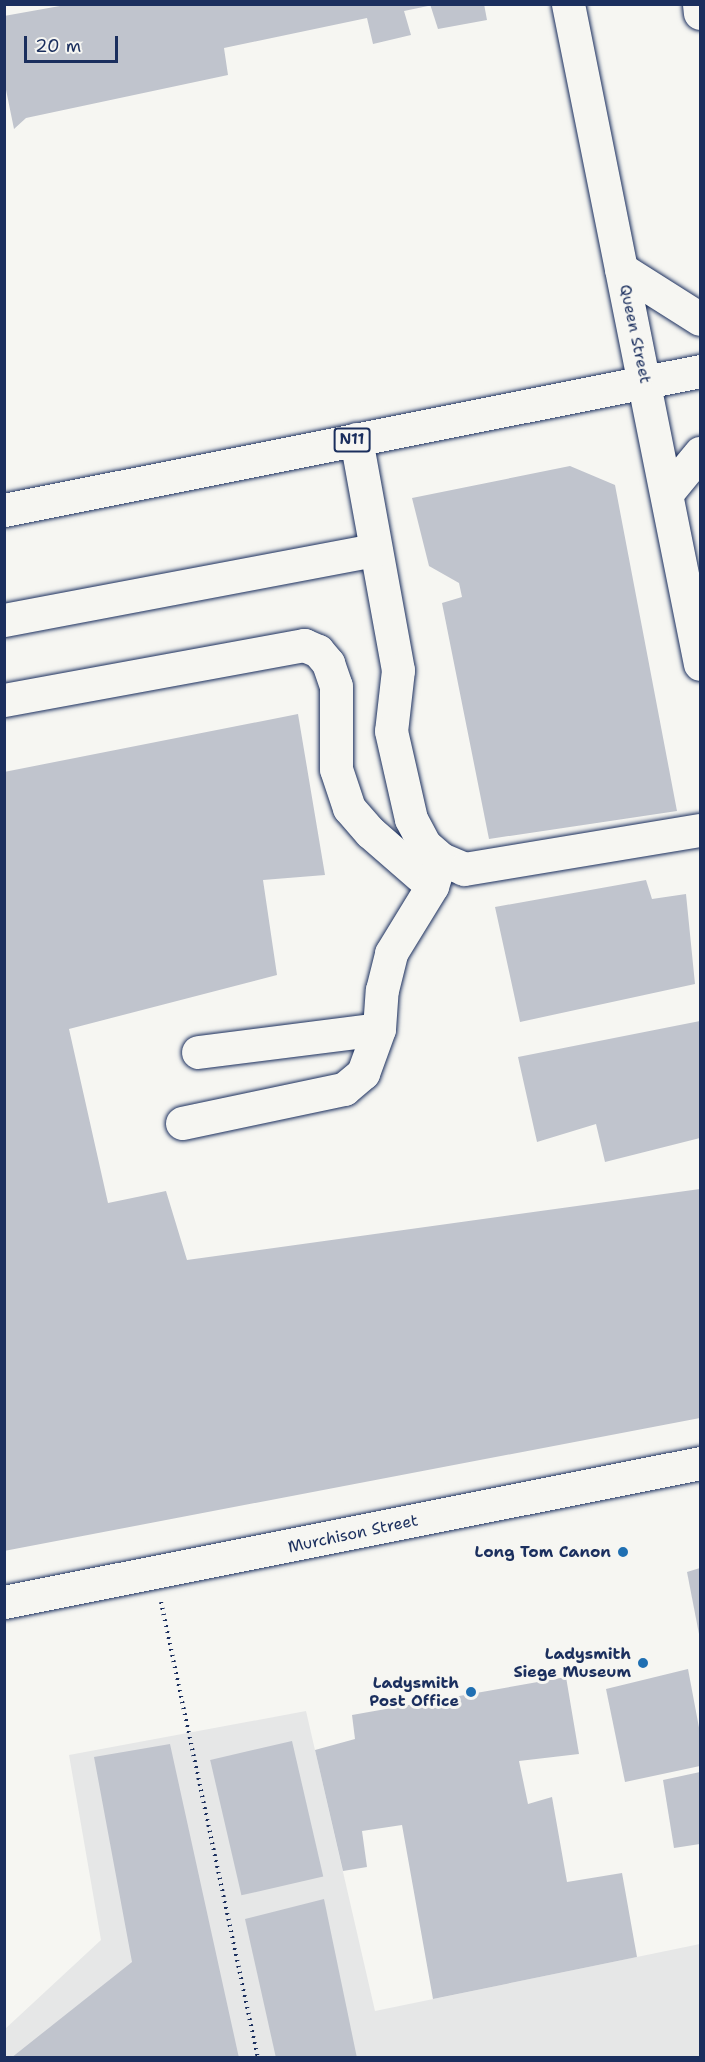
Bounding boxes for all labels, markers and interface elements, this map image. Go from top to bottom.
scale bar [27,24,122,62]
text: 20 m [35,34,81,58]
street label: Queen Street [615,283,655,385]
road number: N11 [332,428,372,452]
street label: Murchison Street [286,1511,420,1557]
place label: Long Tom Canon [475,1542,611,1562]
marker: Long Tom Canon [616,1545,630,1559]
place label: Ladysmith Siege Museum [513,1644,631,1682]
marker: Ladysmith Siege Museum [636,1656,650,1670]
place label: Ladysmith Post Office [369,1673,459,1711]
marker: Ladysmith Post Office [464,1685,478,1699]

